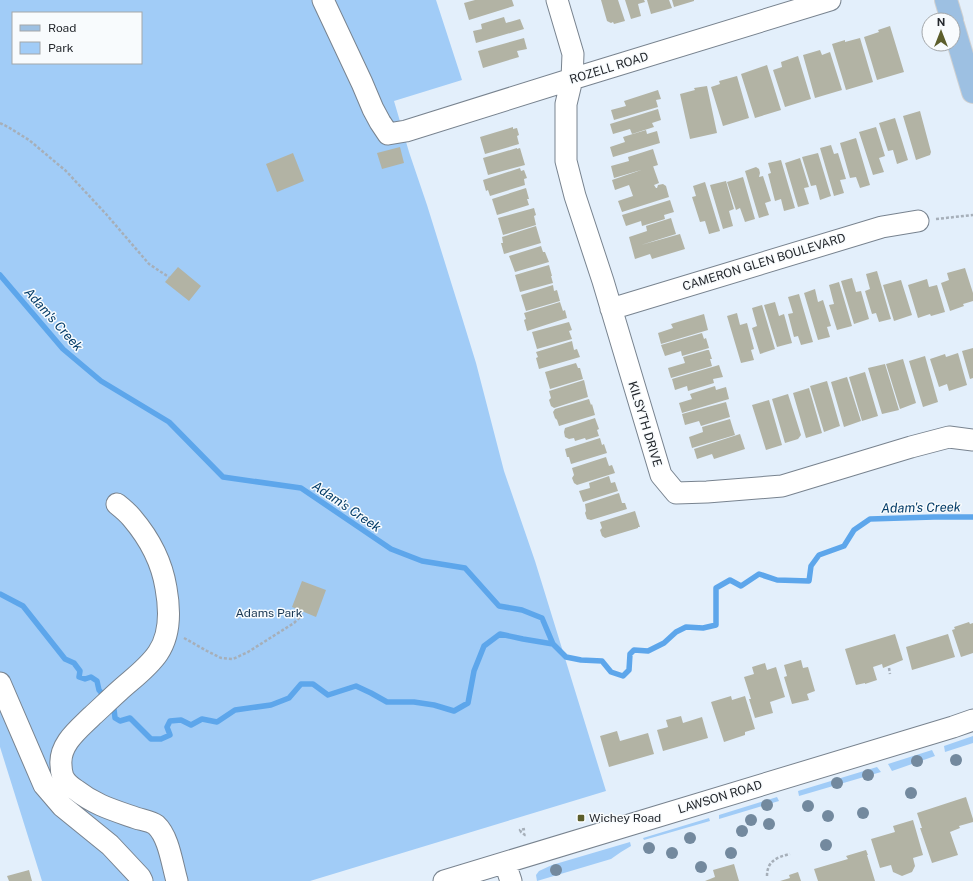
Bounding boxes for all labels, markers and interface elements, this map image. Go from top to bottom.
legend [12,12,142,64]
north arrow [921,12,961,52]
text: N [937,16,945,28]
text: Road [48,21,76,35]
text: Park [48,41,74,55]
street label: ROZELL ROAD [568,49,650,87]
street label: CAMERON GLEN BOULEVARD [681,230,847,294]
water label: Adam's Creek [21,285,86,354]
street label: KILSYTH DRIVE [625,380,665,468]
water label: Adam's Creek [310,478,384,535]
water label: Adam's Creek [881,499,961,516]
park label: Adams Park [235,606,303,620]
street label: LAWSON ROAD [676,778,764,816]
place label: Wichey Road [589,811,661,825]
marker: Wichey Road [576,813,586,823]

